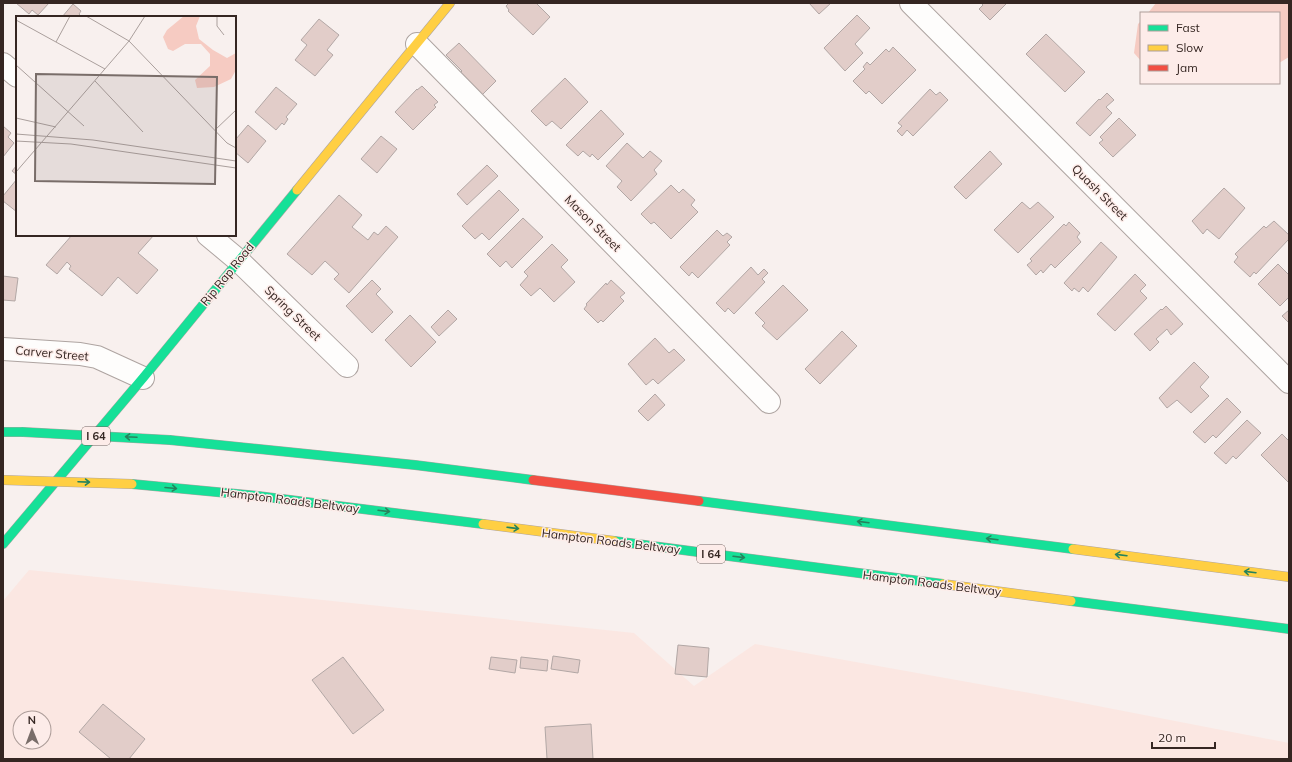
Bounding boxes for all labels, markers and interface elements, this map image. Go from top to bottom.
legend [1140,12,1280,84]
inset map [16,16,236,236]
text: Fast [1176,20,1200,35]
text: Slow [1176,40,1204,55]
text: Jam [1176,60,1198,75]
street label: Quash Street [1069,161,1131,223]
street label: Mason Street [562,192,624,254]
street label: Rip Rap Road [197,239,257,309]
street label: Spring Street [262,282,324,344]
street label: Carver Street [15,342,89,364]
road number: I 64 [82,427,110,445]
one-way arrow [125,434,138,441]
one-way arrow [77,479,90,486]
one-way arrow [164,484,177,491]
street label: Hampton Roads Beltway [220,484,361,516]
one-way arrow [377,507,390,515]
one-way arrow [857,518,870,526]
one-way arrow [506,524,519,532]
street label: Hampton Roads Beltway [541,525,682,557]
one-way arrow [986,535,999,542]
road number: I 64 [697,545,725,563]
one-way arrow [1115,551,1128,559]
one-way arrow [732,553,745,561]
street label: Hampton Roads Beltway [862,567,1003,599]
one-way arrow [1244,568,1257,576]
north arrow [12,710,52,750]
text: N [28,713,36,727]
scale bar [1152,724,1215,750]
text: 20 m [1158,730,1186,745]

